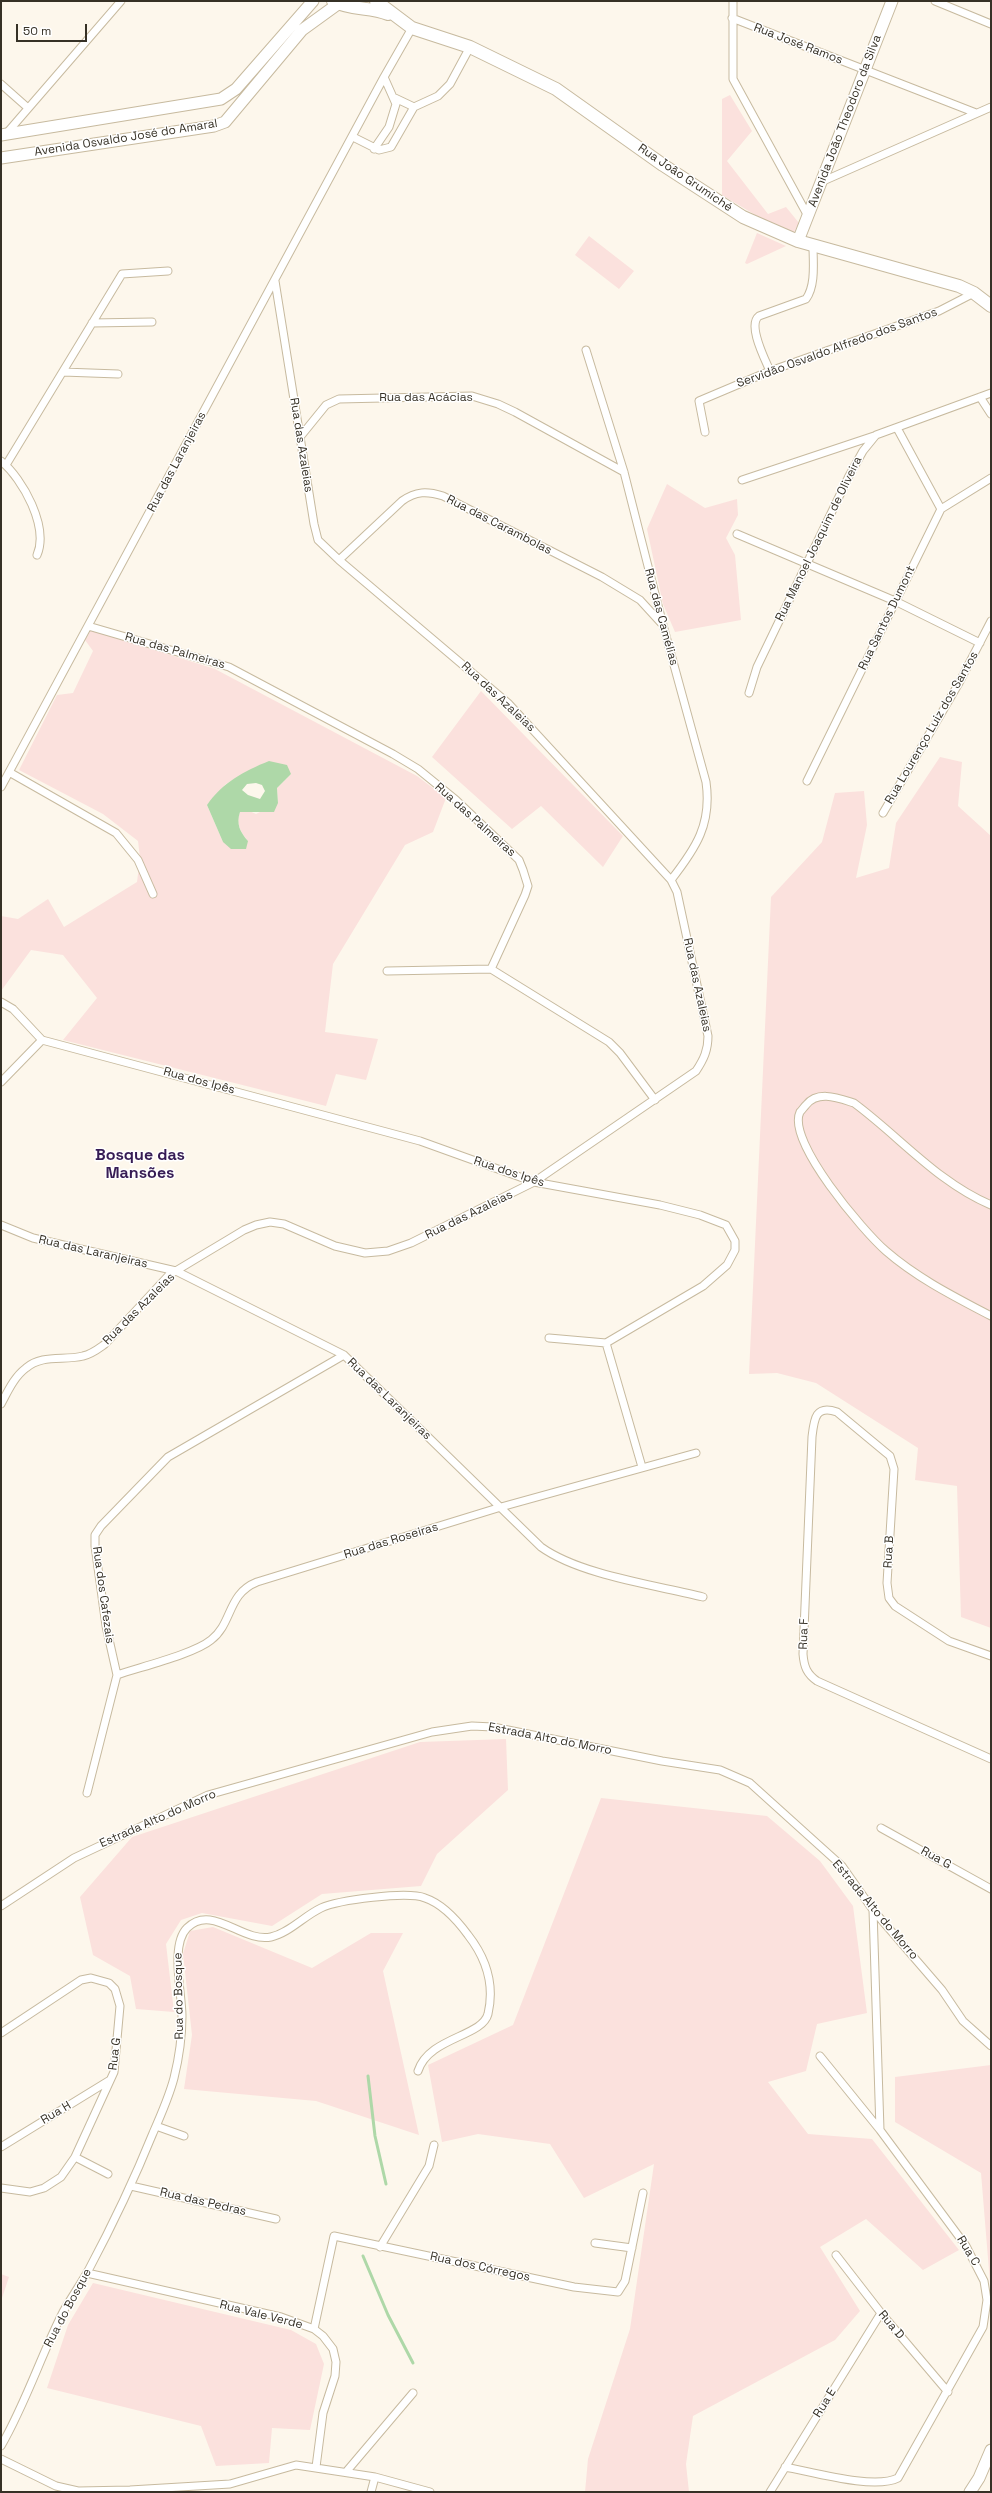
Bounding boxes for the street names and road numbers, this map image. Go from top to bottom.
street label: Rua José Ramos [751,20,845,68]
street label: Avenida João Theodoro da Silva [805,33,885,209]
street label: Avenida Osvaldo José do Amaral [33,116,219,160]
street label: Rua João Grumiché [635,141,735,215]
street label: Servidão Osvaldo Alfredo dos Santos [735,305,939,391]
street label: Rua das Acácias [379,391,473,405]
street label: Rua das Azaleias [286,397,316,493]
street label: Rua das Laranjeiras [144,409,210,515]
street label: Rua Manoel Joaquim de Oliveira [773,454,865,624]
street label: Rua das Carambolas [444,492,554,558]
street label: Rua Santos Dumont [855,564,919,672]
street label: Rua das Camélias [641,567,681,667]
street label: Rua das Palmeiras [123,630,227,672]
street label: Rua Lourenço Luiz dos Santos [882,649,982,807]
street label: Rua das Azaleias [458,659,538,735]
street label: Rua das Palmeiras [432,780,518,860]
street label: Rua das Azaleias [680,937,714,1033]
street label: Rua dos Ipês [162,1065,236,1097]
street label: Rua dos Ipês [472,1154,546,1190]
street label: Rua das Azaleias [423,1188,515,1242]
street label: Rua das Laranjeiras [37,1232,149,1272]
street label: Rua das Azaleias [100,1270,178,1348]
street label: Rua das Laranjeiras [344,1355,434,1443]
street label: Rua das Roseiras [342,1520,440,1562]
street label: Rua B [881,1535,897,1569]
street label: Rua dos Cafezais [89,1545,117,1645]
street label: Rua F [796,1618,812,1650]
street label: Estrada Alto do Morro [487,1720,613,1758]
street label: Estrada Alto do Morro [98,1787,218,1851]
street label: Rua G [918,1844,954,1872]
street label: Estrada Alto do Morro [829,1857,921,1963]
street label: Rua do Bosque [171,1952,187,2040]
street label: Rua G [106,2037,124,2071]
street label: Rua H [38,2098,74,2128]
street label: Rua das Pedras [158,2185,248,2219]
street label: Rua C [953,2233,983,2269]
street label: Rua dos Córregos [429,2249,531,2285]
street label: Rua do Bosque [41,2266,95,2350]
street label: Rua Vale Verde [218,2298,304,2332]
street label: Rua D [875,2308,907,2342]
street label: Rua E [811,2386,839,2420]

